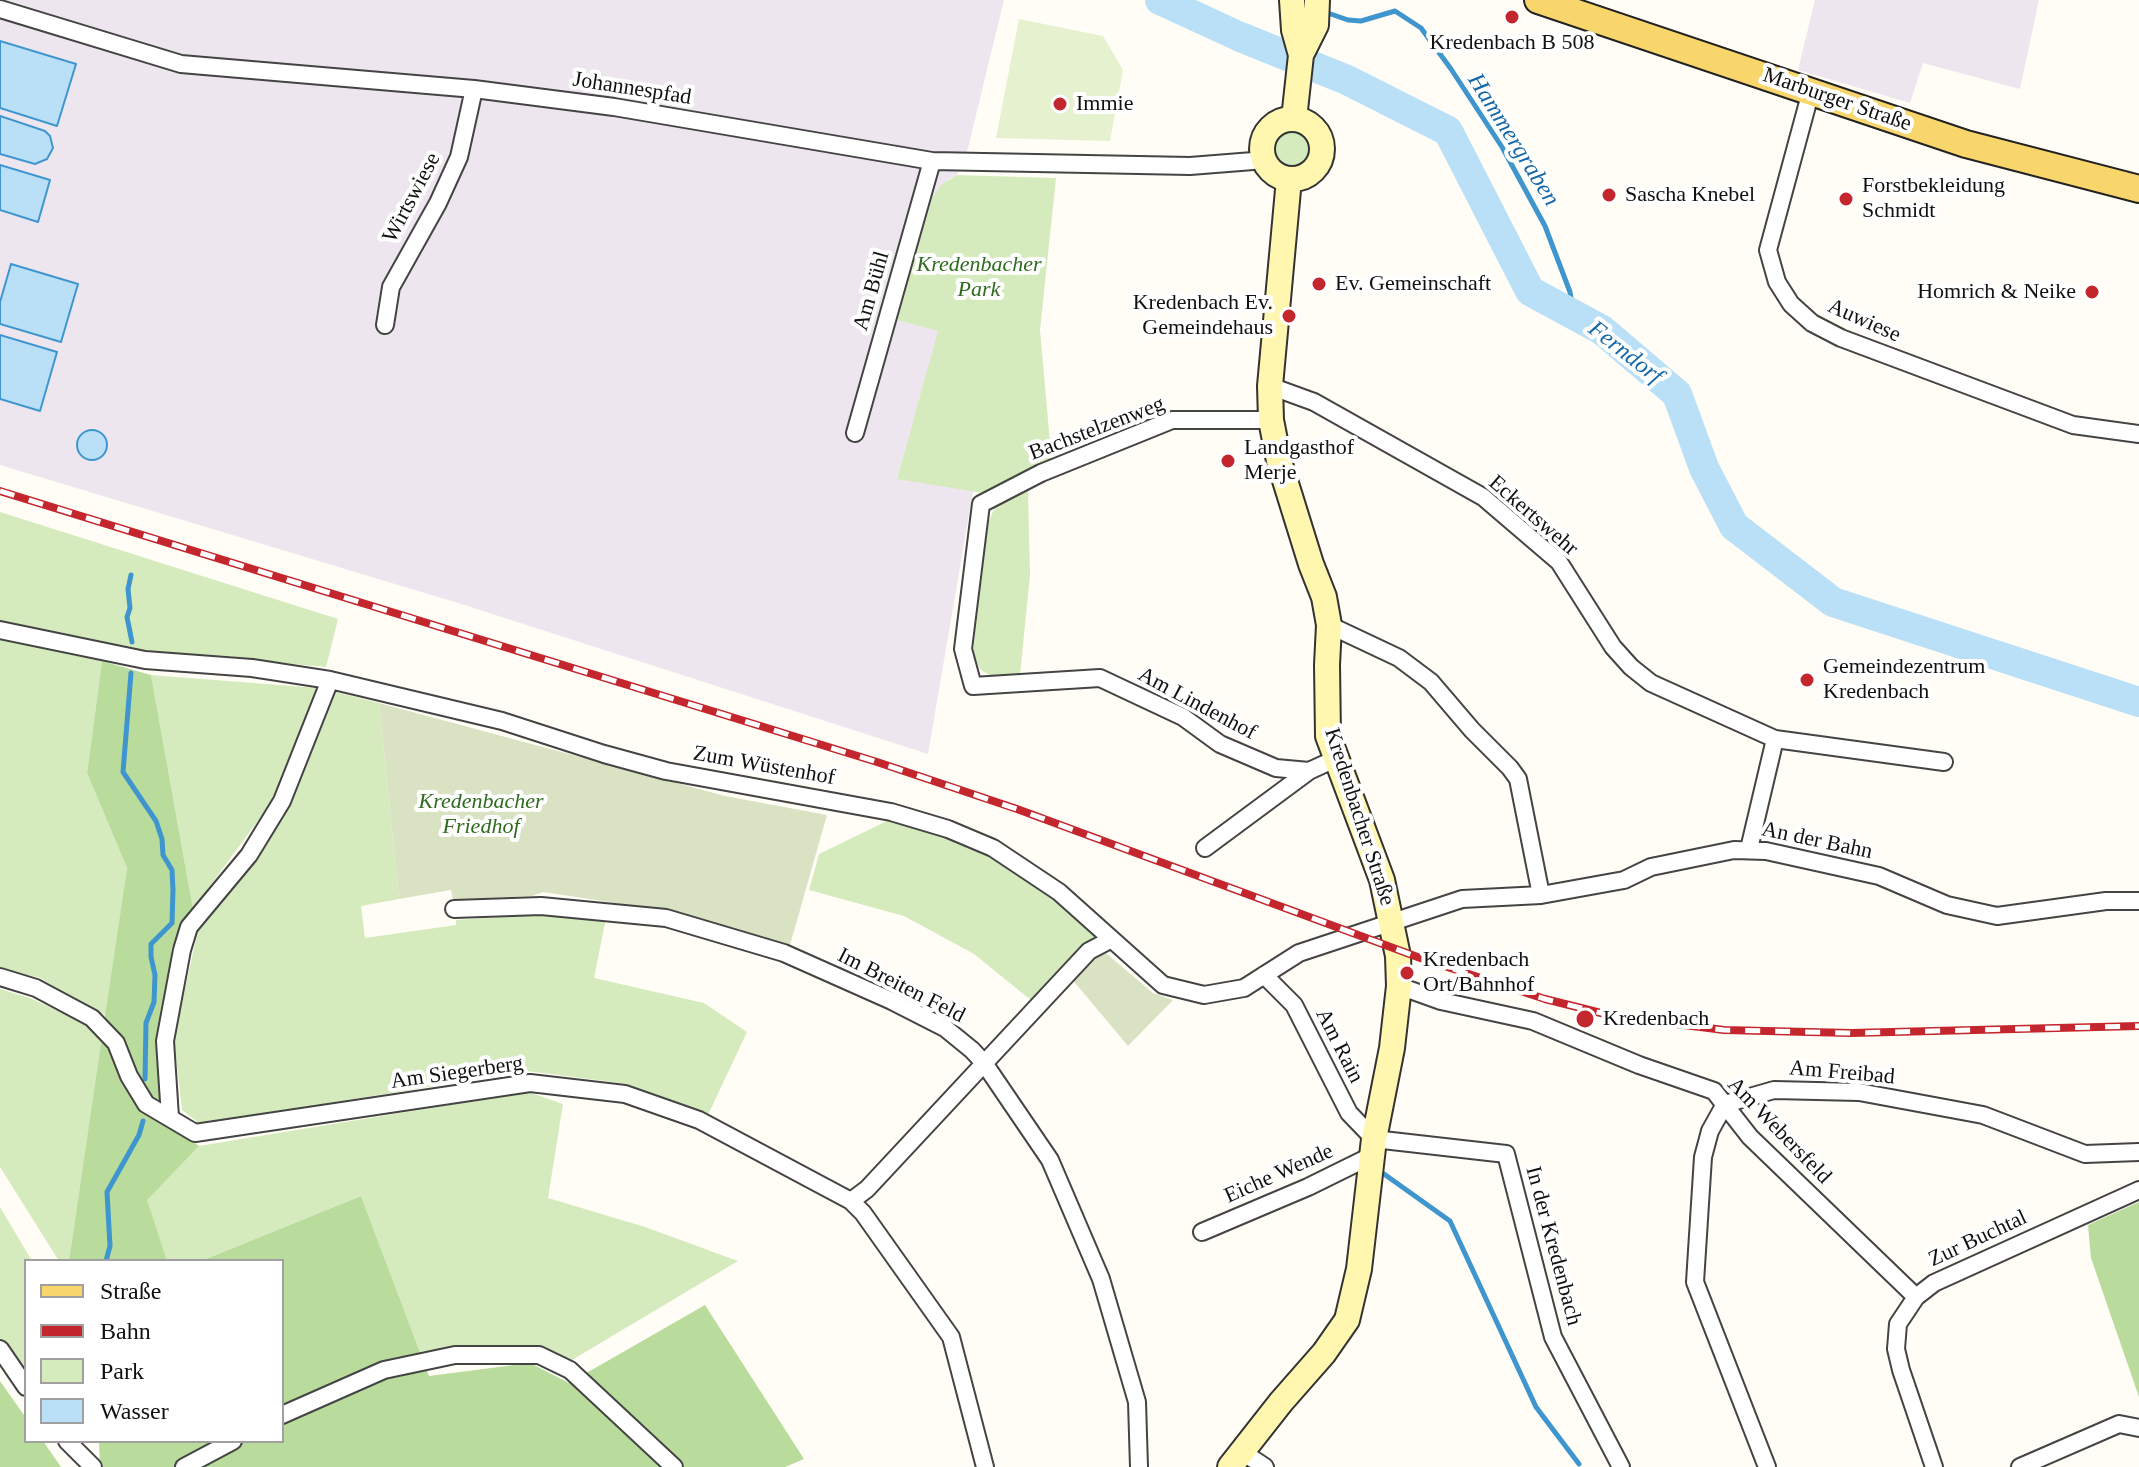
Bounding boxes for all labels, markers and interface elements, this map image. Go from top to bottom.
marker: Kredenbach B 508 [1503,8,1521,26]
place label: Kredenbach B 508 [1430,30,1594,56]
street label: Marburger Straße [1759,62,1915,138]
street label: Johannespfad [571,67,693,111]
water label: Hammergraben [1461,68,1565,212]
place label: Immie [1076,91,1133,117]
marker: Immie [1051,95,1069,113]
street label: Wirtswiese [377,149,447,247]
place label: Forstbekleidung Schmidt [1862,173,2005,224]
place label: Sascha Knebel [1625,182,1755,208]
marker: Sascha Knebel [1600,186,1618,204]
marker: Forstbekleidung Schmidt [1837,190,1855,208]
street label: Am Bühl [848,248,896,334]
park label: Kredenbacher Park [916,252,1042,304]
place label: Ev. Gemeinschaft [1335,271,1491,297]
marker: Ev. Gemeinschaft [1310,275,1328,293]
place label: Homrich & Neike [1917,279,2076,305]
marker: Homrich & Neike [2083,283,2101,301]
place label: Kredenbach Ev. Gemeindehaus [1133,290,1273,342]
street label: Auwiese [1823,293,1905,349]
marker: Kredenbach Ev. Gemeindehaus [1280,307,1298,325]
water label: Ferndorf [1582,315,1668,391]
street label: Bachstelzenweg [1026,391,1168,467]
place label: Landgasthof Merje [1244,435,1354,486]
marker: Landgasthof Merje [1219,452,1237,470]
street label: Eckertswehr [1483,470,1583,562]
place label: Gemeindezentrum Kredenbach [1823,654,1985,706]
street label: Am Lindenhof [1133,662,1261,746]
marker: Gemeindezentrum Kredenbach [1798,671,1816,689]
street label: Kredenbacher Straße [1318,725,1400,909]
street label: Zum Wüstenhof [691,741,837,791]
park label: Kredenbacher Friedhof [418,789,544,840]
street label: An der Bahn [1759,816,1875,866]
street label: Im Breiten Feld [833,943,969,1029]
place label: Kredenbach Ort/Bahnhof [1423,947,1534,998]
marker: Kredenbach Ort/Bahnhof [1398,964,1416,982]
street label: Am Rain [1309,1004,1369,1088]
place label: Kredenbach [1603,1006,1709,1032]
marker: Kredenbach [1574,1008,1596,1030]
street label: Am Siegerberg [389,1051,525,1095]
street label: Am Freibad [1788,1055,1896,1091]
street label: Am Webersfeld [1722,1072,1836,1190]
street label: Eiche Wende [1221,1138,1337,1210]
street label: In der Kredenbach [1519,1164,1587,1328]
street label: Zur Buchtal [1925,1205,2031,1273]
legend [24,1259,284,1443]
text: Straße [100,1278,161,1304]
text: Bahn [100,1318,151,1344]
text: Park [100,1358,144,1384]
text: Wasser [100,1398,169,1424]

